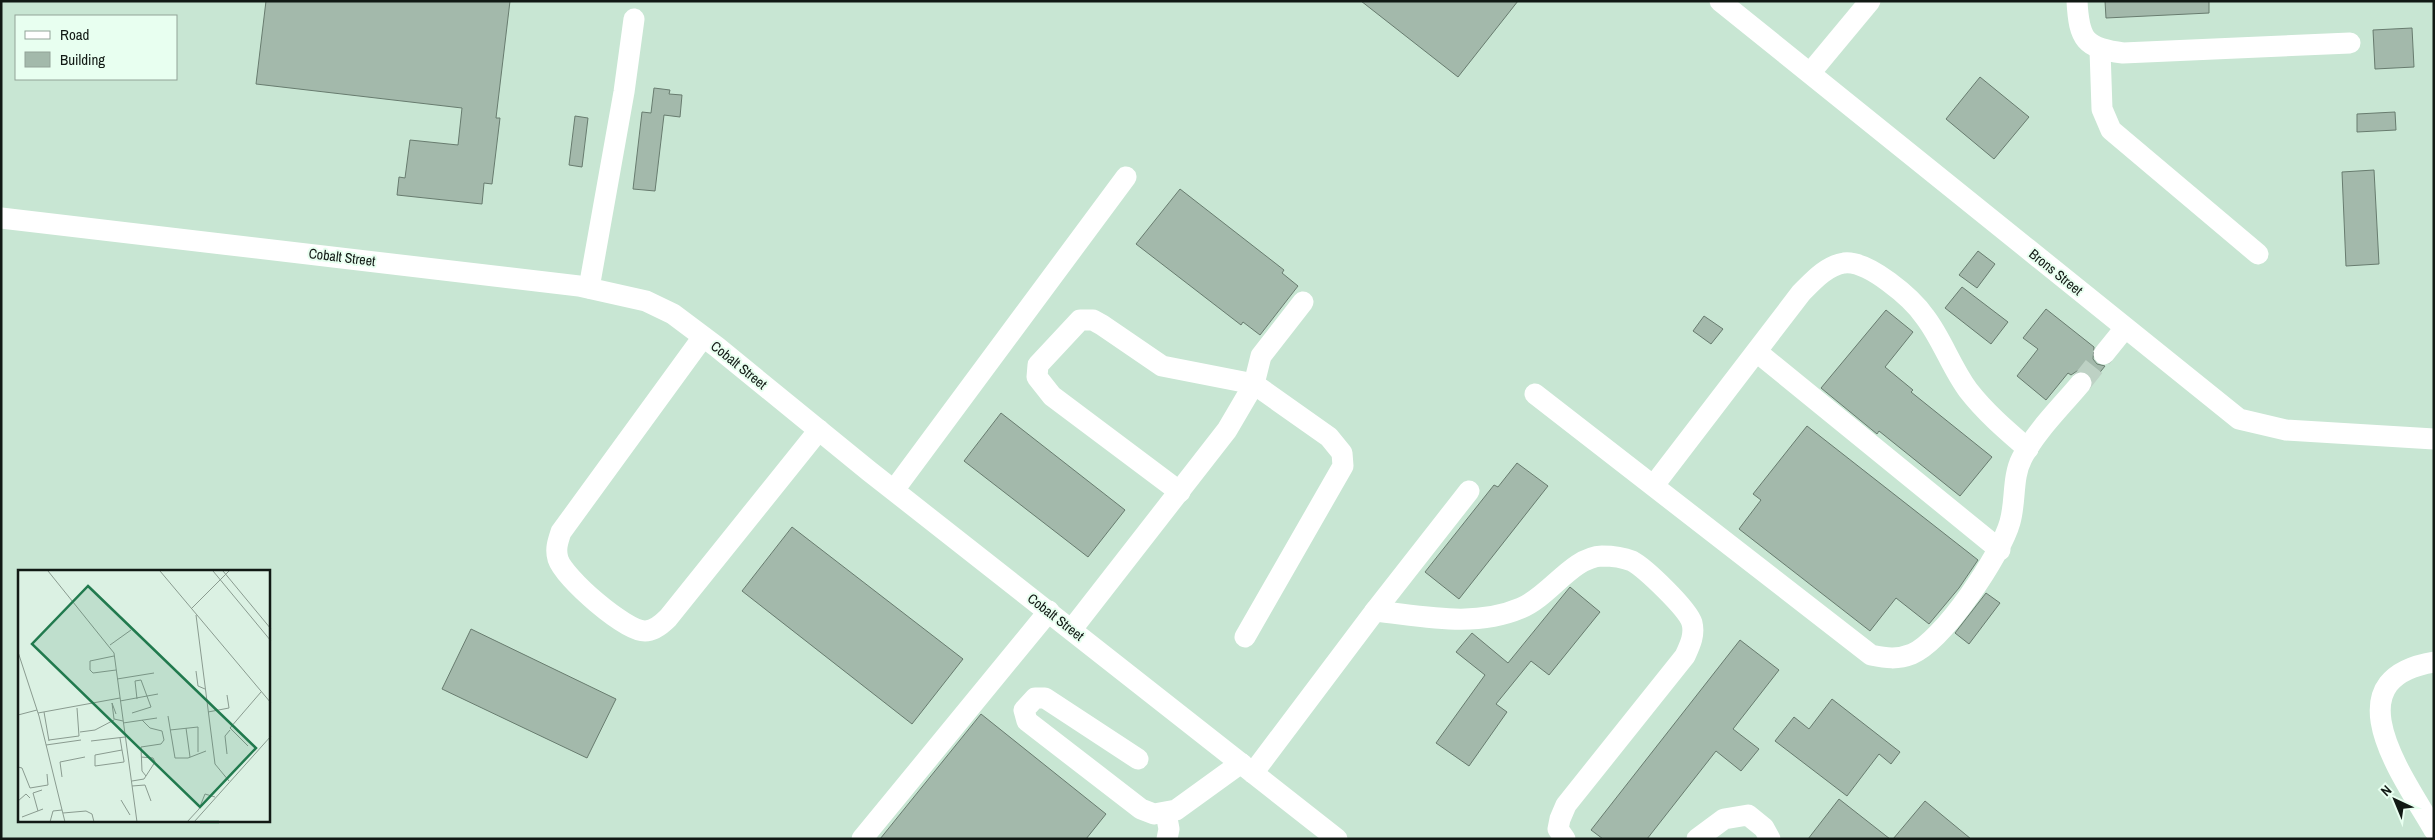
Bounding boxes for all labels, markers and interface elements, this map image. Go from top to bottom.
legend [15,15,178,80]
text: Road [60,24,89,45]
text: Building [60,49,105,70]
street label: Cobalt Street [308,244,376,270]
street label: Brons Street [2026,245,2086,299]
street label: Cobalt Street [707,337,771,393]
inset map [18,570,270,822]
street label: Cobalt Street [1024,589,1088,645]
north arrow [2370,775,2420,825]
text: N [2377,781,2395,800]

